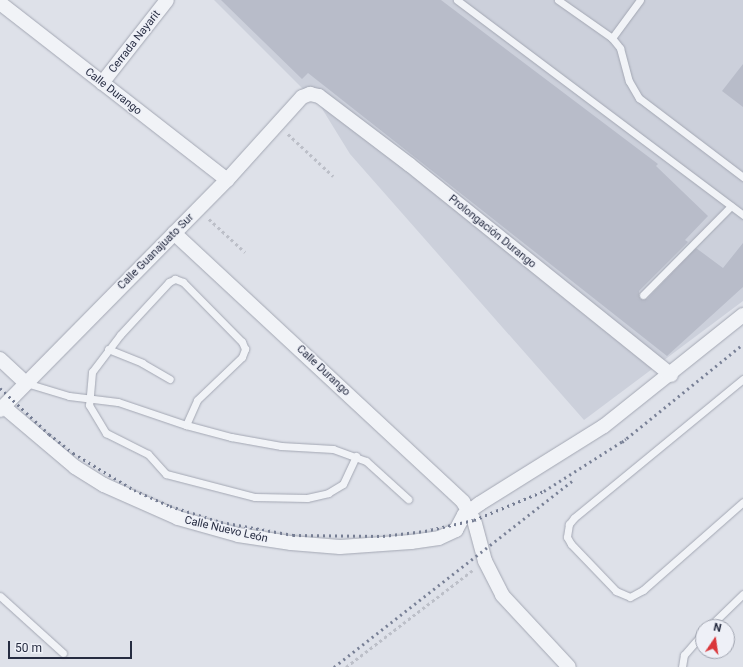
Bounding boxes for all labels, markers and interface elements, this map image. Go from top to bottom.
street label: Cerrada Nayarit [106,8,164,76]
street label: Calle Durango [82,66,144,118]
street label: Prolongación Durango [446,193,538,271]
street label: Calle Guanajuato Sur [115,211,197,293]
street label: Calle Durango [294,343,352,399]
street label: Calle Nuevo León [183,514,269,546]
north arrow [695,619,735,659]
text: N [712,621,723,635]
scale bar [10,633,134,659]
text: 50 m [15,641,42,655]

